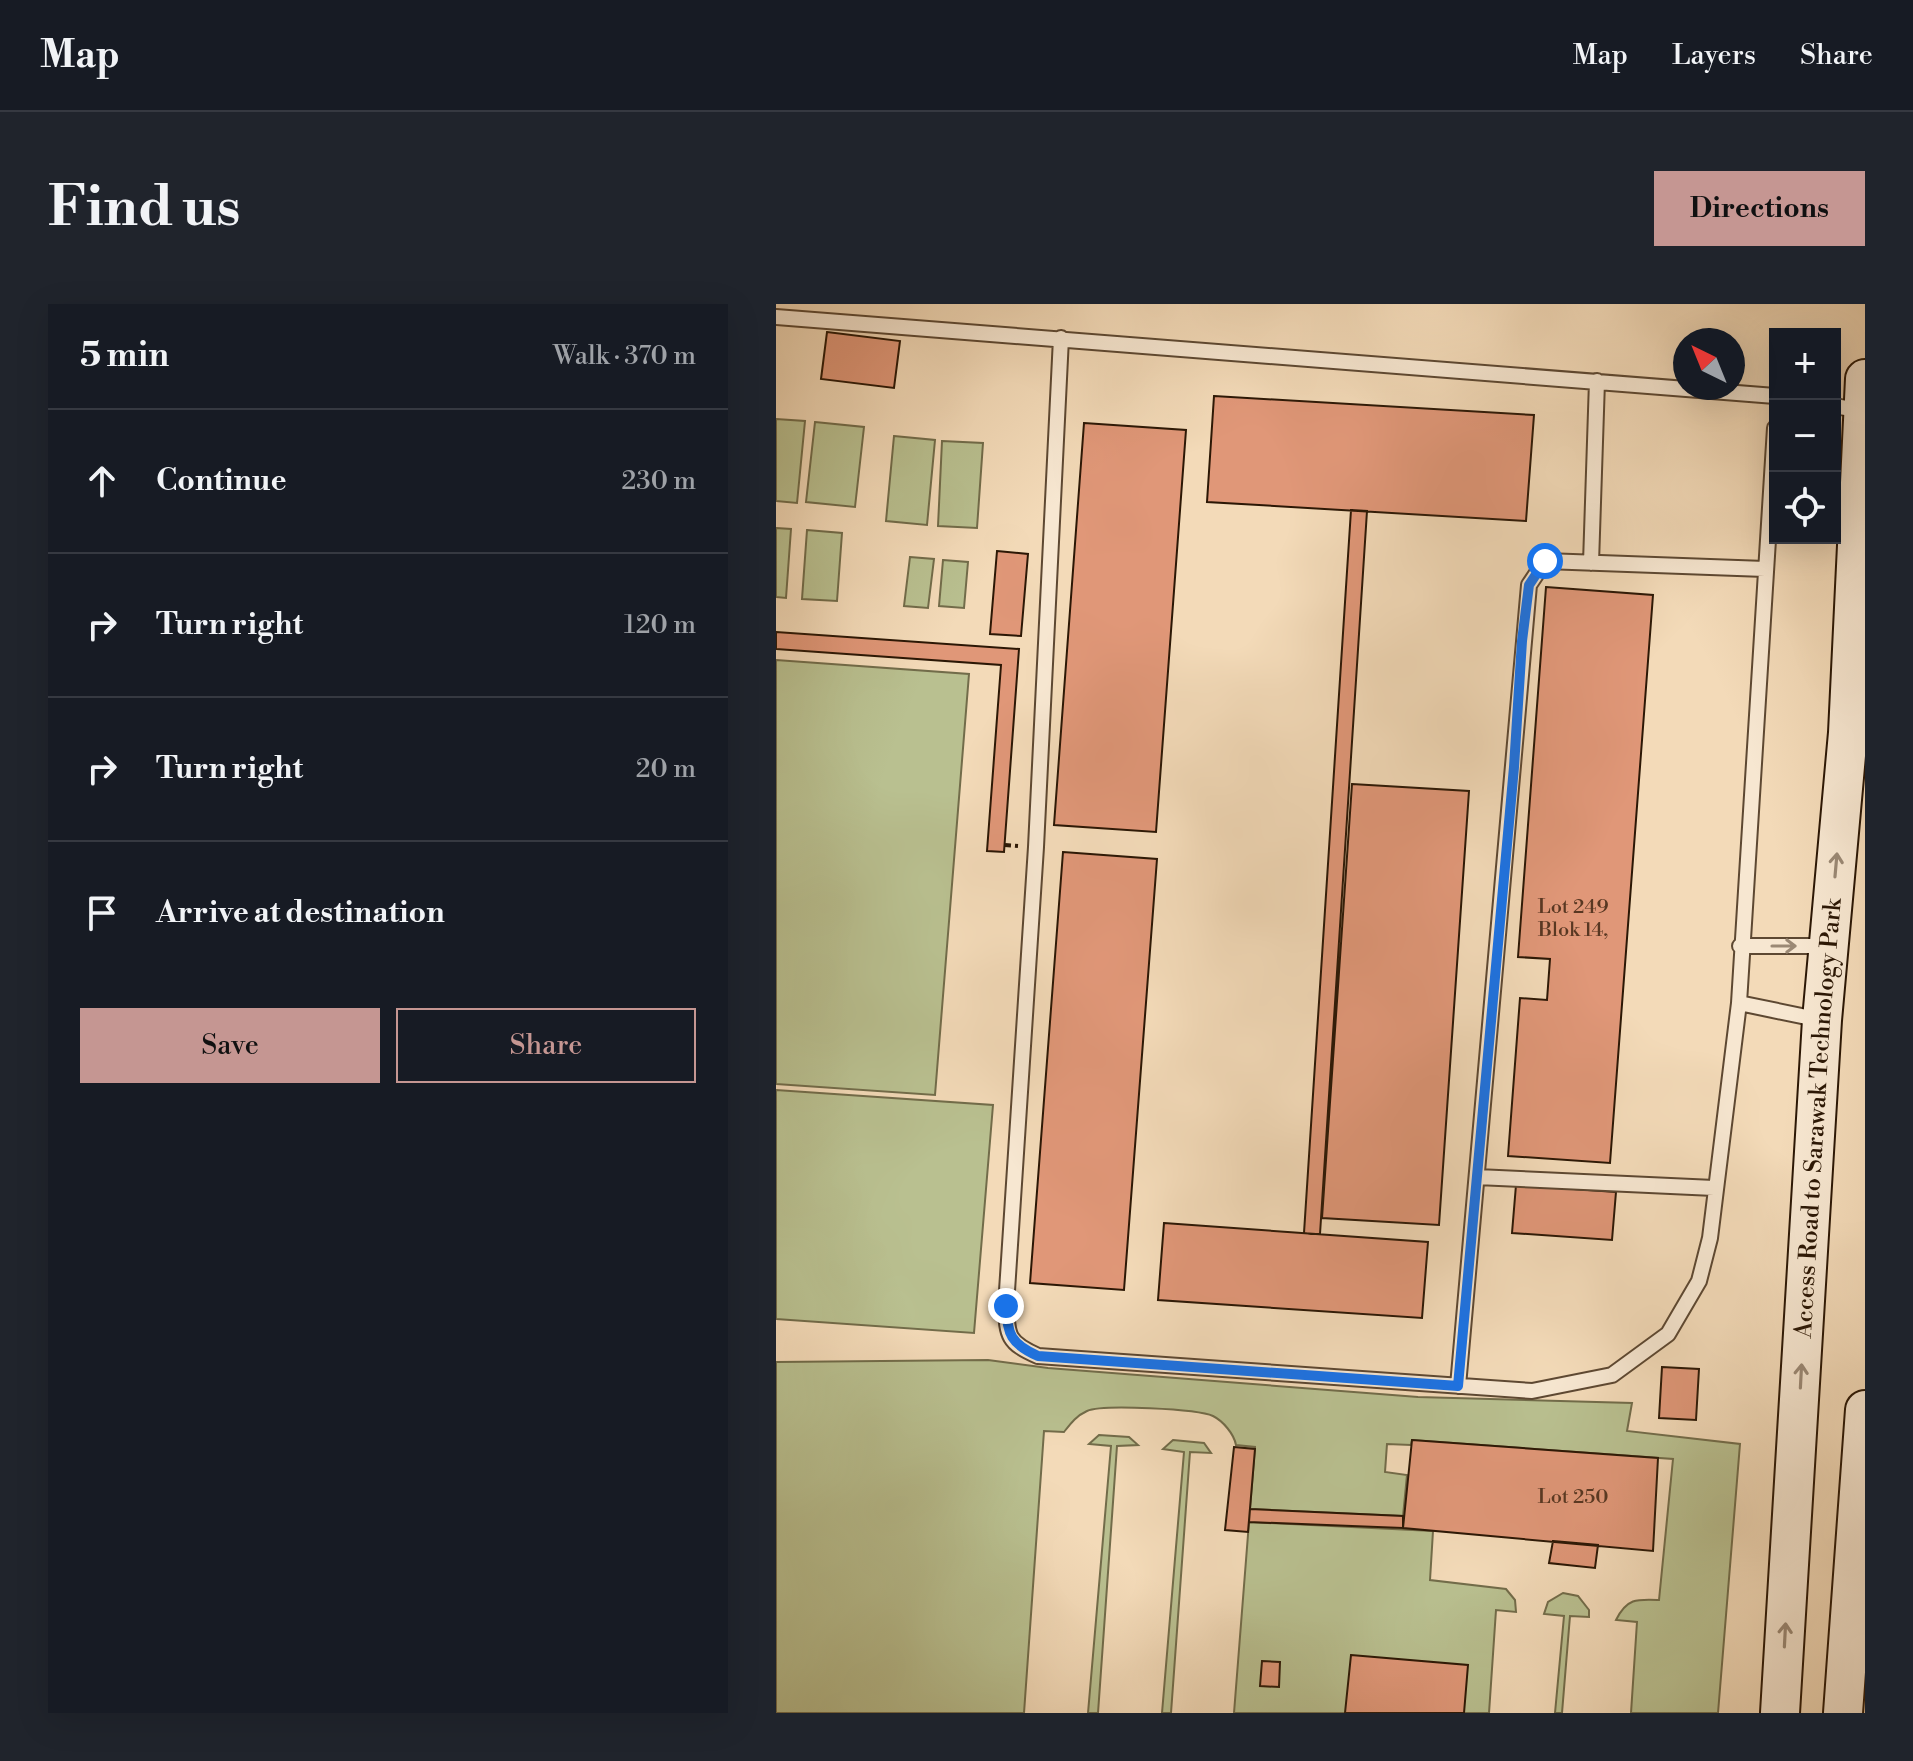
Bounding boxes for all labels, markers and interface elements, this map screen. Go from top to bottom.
text: Map [40,32,120,79]
text: Map [1573,38,1628,73]
text: Layers [1672,38,1756,73]
text: Share [1800,38,1873,73]
button: Directions [1654,171,1865,246]
text: Find us [48,173,241,243]
north arrow [1673,328,1745,400]
map controls [1769,328,1841,544]
button: + [1769,328,1841,400]
text: 5 min [80,335,169,377]
text: Walk · 370 m [553,340,696,372]
button: − [1769,400,1841,472]
icon: ahead [80,459,124,503]
text: Continue [156,462,287,500]
text: 230 m [621,465,696,497]
button: locate [1769,472,1841,544]
route start [1527,543,1563,579]
icon: right [80,603,124,647]
text: Turn right [156,606,303,644]
text: 120 m [624,609,696,641]
icon: right [80,747,124,791]
text: Turn right [156,750,303,788]
text: 20 m [636,753,696,785]
one-way arrow [1828,852,1843,879]
icon: arrive [80,891,124,935]
text: Arrive at destination [156,894,445,932]
house number: Lot 249 Blok 14, [1537,895,1609,943]
street label: Access Road to Sarawak Technology Park [1789,896,1849,1340]
one-way arrow [1770,938,1797,954]
button: Save [80,1008,380,1083]
button: Share [396,1008,696,1083]
route end [988,1288,1024,1324]
one-way arrow [1794,1363,1809,1390]
house number: Lot 250 [1537,1485,1609,1510]
one-way arrow [1778,1622,1793,1649]

